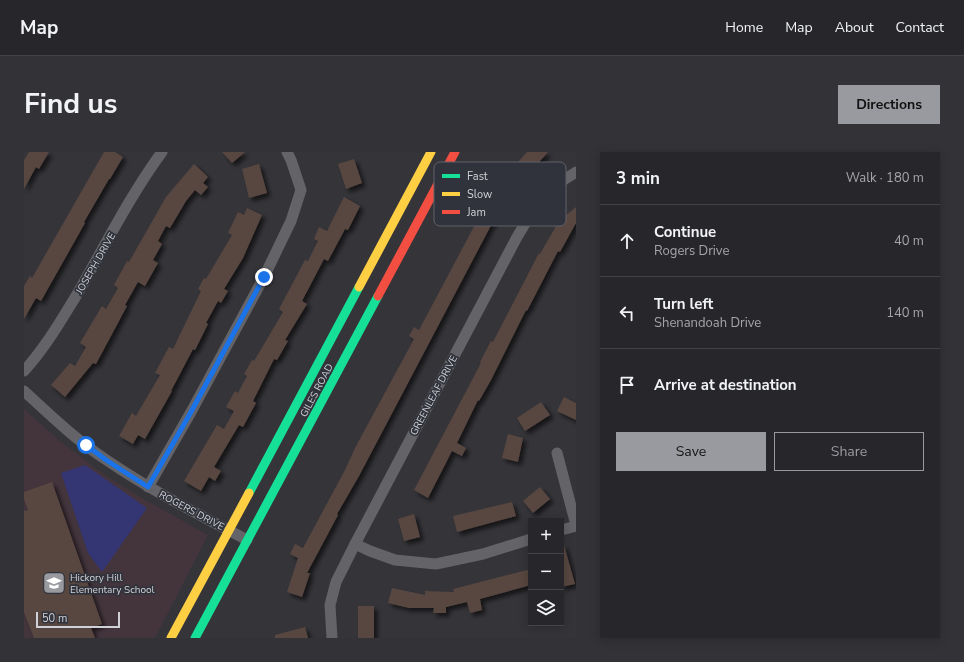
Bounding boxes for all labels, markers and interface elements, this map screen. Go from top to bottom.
text: Map [20,15,58,41]
text: Home [725,18,763,37]
text: Map [785,18,813,37]
text: About [835,18,874,37]
text: Contact [896,18,944,37]
text: Find us [24,85,118,123]
button: Directions [838,85,940,124]
legend [434,162,566,226]
text: 3 min [616,167,660,190]
text: Fast [467,169,488,184]
text: Walk · 180 m [846,169,924,187]
text: Slow [467,187,492,202]
text: Jam [466,205,486,220]
text: Continue [654,222,716,242]
street label: JOSEPH DRIVE [72,230,119,298]
icon: ahead [616,230,638,252]
text: 40 m [894,232,924,250]
text: Rogers Drive [654,242,729,260]
route end [255,268,273,286]
text: Turn left [654,294,713,314]
icon: left [616,302,638,324]
text: 140 m [886,304,924,322]
text: Shenandoah Drive [654,314,761,332]
street label: GREENLEAF DRIVE [407,353,461,438]
street label: GILES ROAD [297,361,337,420]
icon: arrive [616,374,638,396]
text: Arrive at destination [654,375,797,395]
button: Save [616,432,766,471]
button: Share [774,432,924,471]
route start [77,436,95,454]
street label: ROGERS DRIVE [156,488,227,534]
map controls [528,518,564,626]
button: + [528,518,564,554]
button: − [528,554,564,590]
school or university icon: Hickory Hill Elementary School [41,570,67,596]
place label: Hickory Hill Elementary School [70,571,155,597]
button: layers [528,590,564,626]
scale bar [36,610,120,629]
text: 50 m [42,611,67,626]

